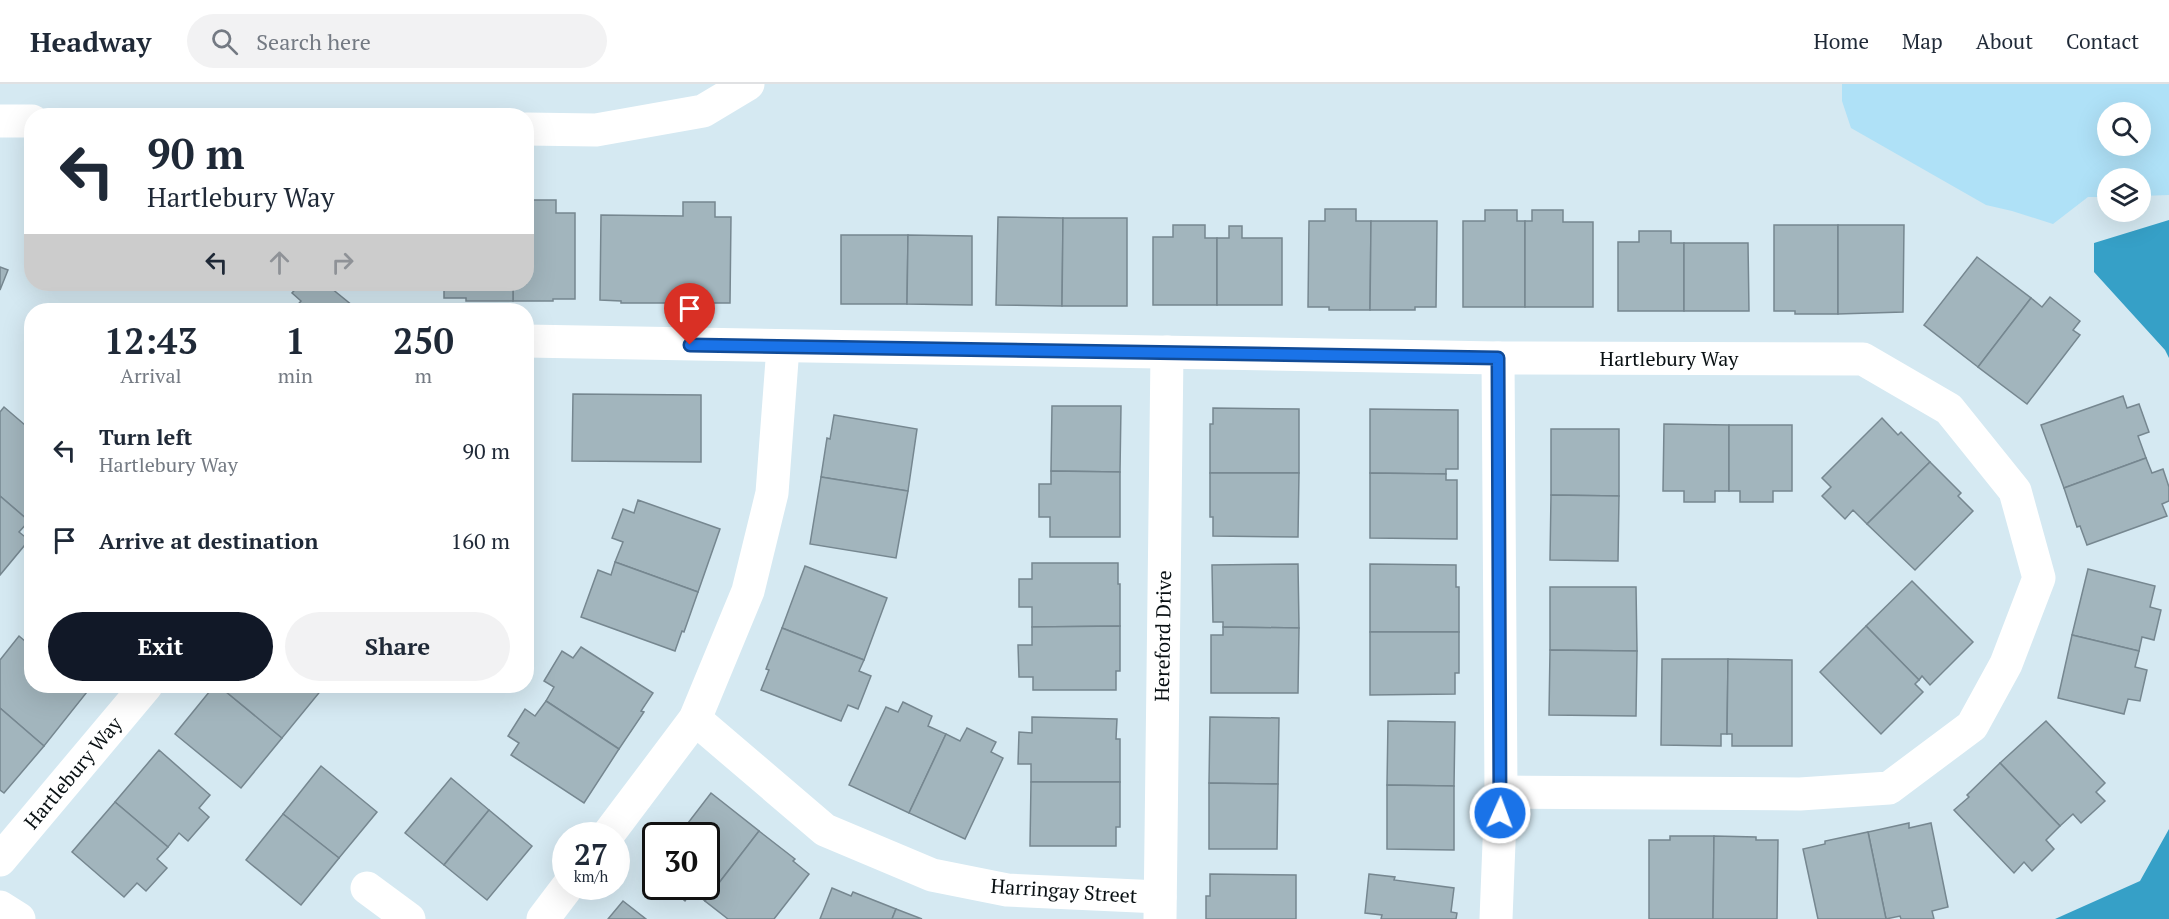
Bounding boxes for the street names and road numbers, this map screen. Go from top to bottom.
street label: Hartlebury Way [1600,345,1739,372]
street label: Hereford Drive [1148,570,1177,702]
street label: Hartlebury Way [18,710,128,835]
street label: Harringay Street [990,872,1139,909]

